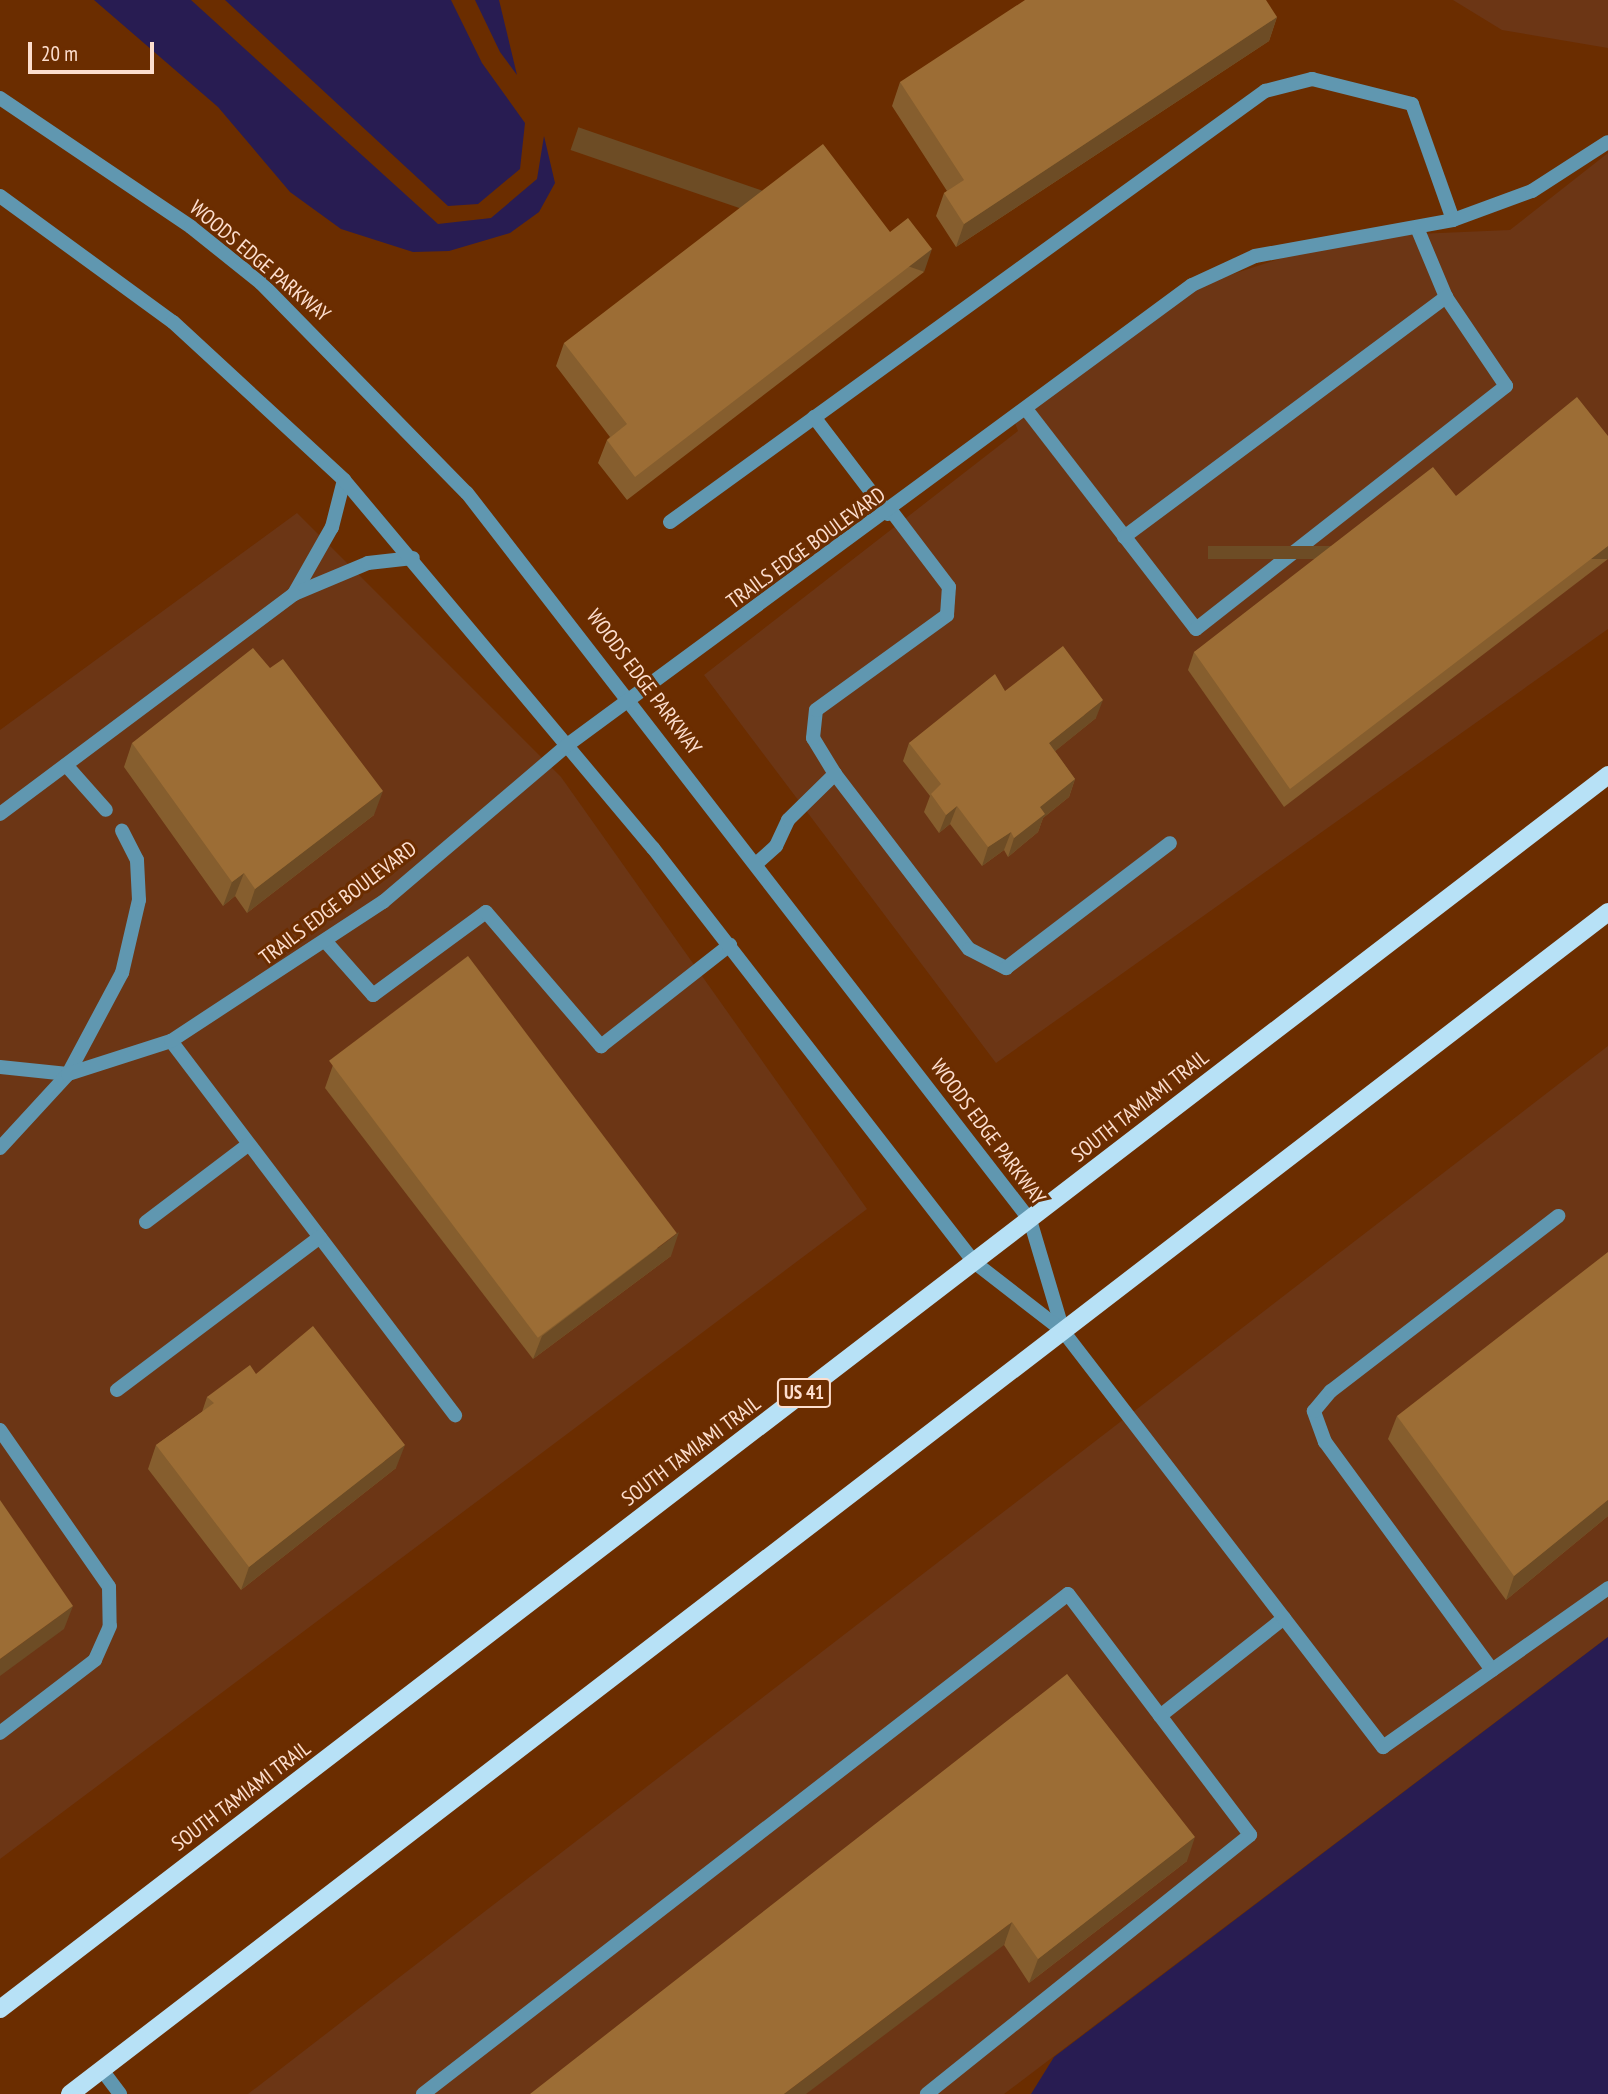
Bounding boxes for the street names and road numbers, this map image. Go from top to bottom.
street label: WOODS EDGE PARKWAY [185,195,335,327]
street label: TRAILS EDGE BOULEVARD [722,482,890,614]
street label: WOODS EDGE PARKWAY [581,604,707,760]
street label: TRAILS EDGE BOULEVARD [255,836,421,970]
street label: SOUTH TAMIAMI TRAIL [1066,1044,1214,1168]
street label: WOODS EDGE PARKWAY [925,1054,1051,1210]
road number: US 41 [776,1378,832,1408]
street label: SOUTH TAMIAMI TRAIL [616,1390,766,1512]
street label: SOUTH TAMIAMI TRAIL [166,1735,316,1857]

